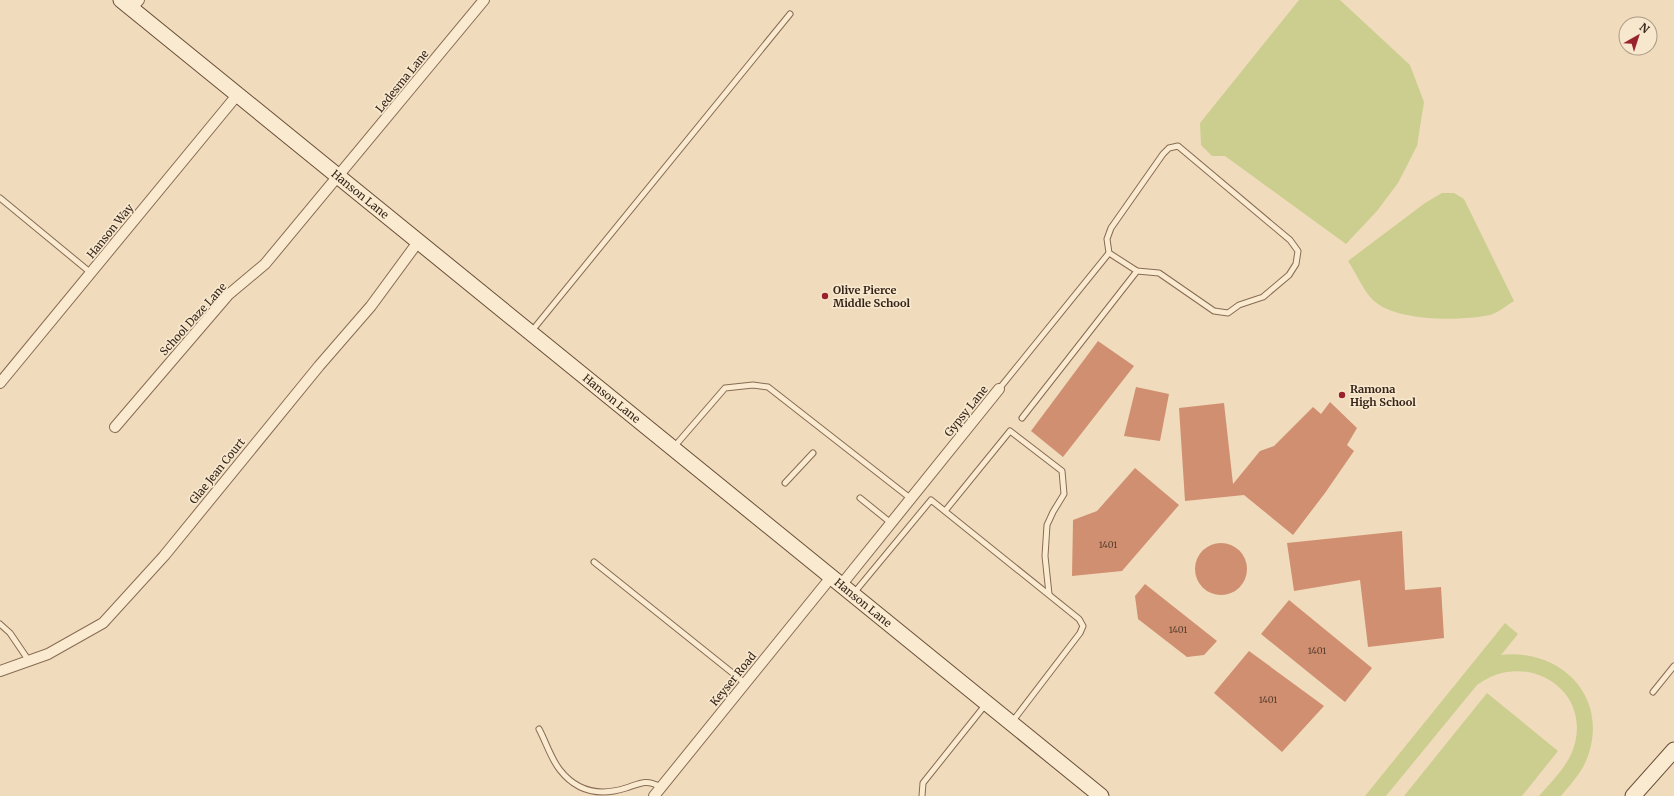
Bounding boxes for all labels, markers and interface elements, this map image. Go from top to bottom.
north arrow [1618,16,1658,56]
text: N [1637,20,1652,37]
street label: Ledesma Lane [373,47,432,115]
street label: Hanson Lane [329,167,392,222]
street label: Hanson Way [84,200,137,261]
street label: School Daze Lane [157,280,230,358]
place label: Olive Pierce Middle School [833,283,911,310]
marker: Olive Pierce Middle School [820,291,830,301]
street label: Hanson Lane [580,371,643,426]
street label: Gypsy Lane [941,382,991,439]
place label: Ramona High School [1350,382,1416,409]
marker: Ramona High School [1337,390,1347,400]
street label: Glae Jean Court [186,435,248,507]
house number: 1401 [1099,539,1117,550]
street label: Hanson Lane [832,575,895,630]
house number: 1401 [1169,624,1187,635]
house number: 1401 [1308,645,1326,656]
street label: Keyser Road [707,649,759,709]
house number: 1401 [1259,694,1277,705]

